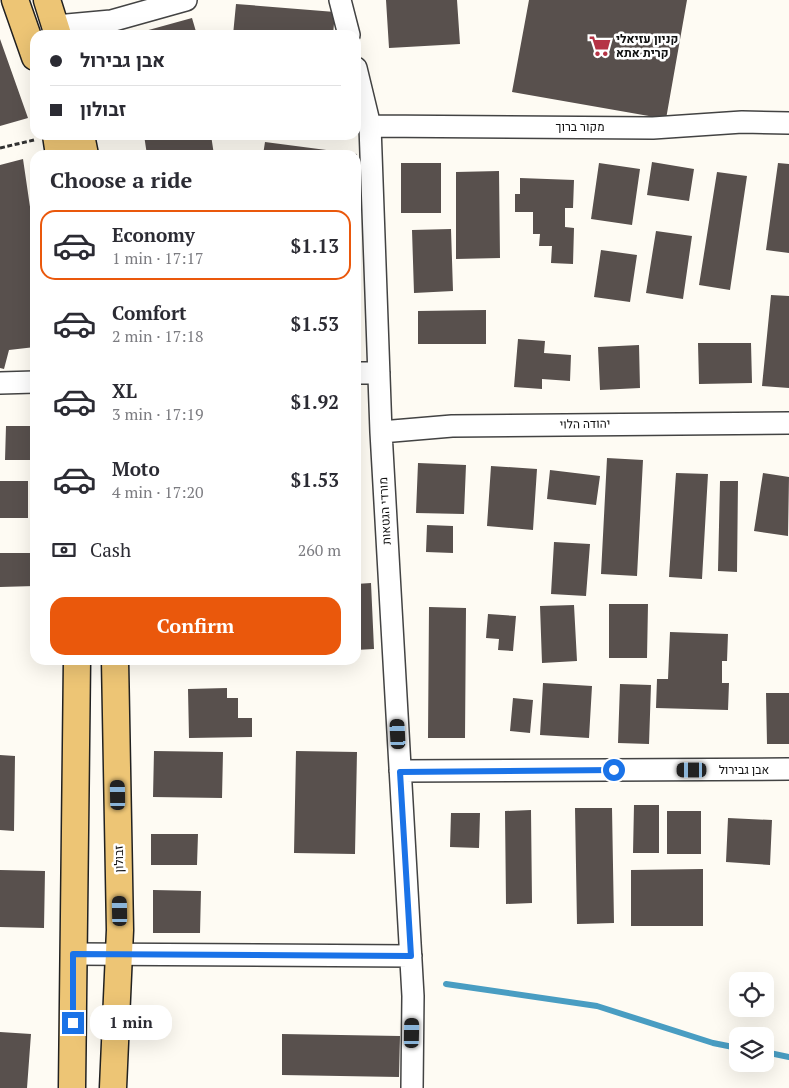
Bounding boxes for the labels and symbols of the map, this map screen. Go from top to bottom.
place label: קניון עזיאלי קרית אתא [616,31,678,60]
supermarket icon: קניון עזיאלי קרית אתא [587,33,613,59]
street label: מקור ברוך [555,119,605,134]
street label: יהודה הלוי [559,416,611,431]
street label: מורדי הגטאות [375,477,394,545]
car [389,719,406,749]
route start [603,759,625,781]
street label: אבן גבירול [719,762,770,777]
car [677,763,707,778]
car [110,780,125,810]
street label: זבולון [111,845,126,873]
car [112,896,127,926]
callout: 1 min [90,1006,173,1040]
route end [62,1012,84,1034]
car [404,1018,419,1048]

